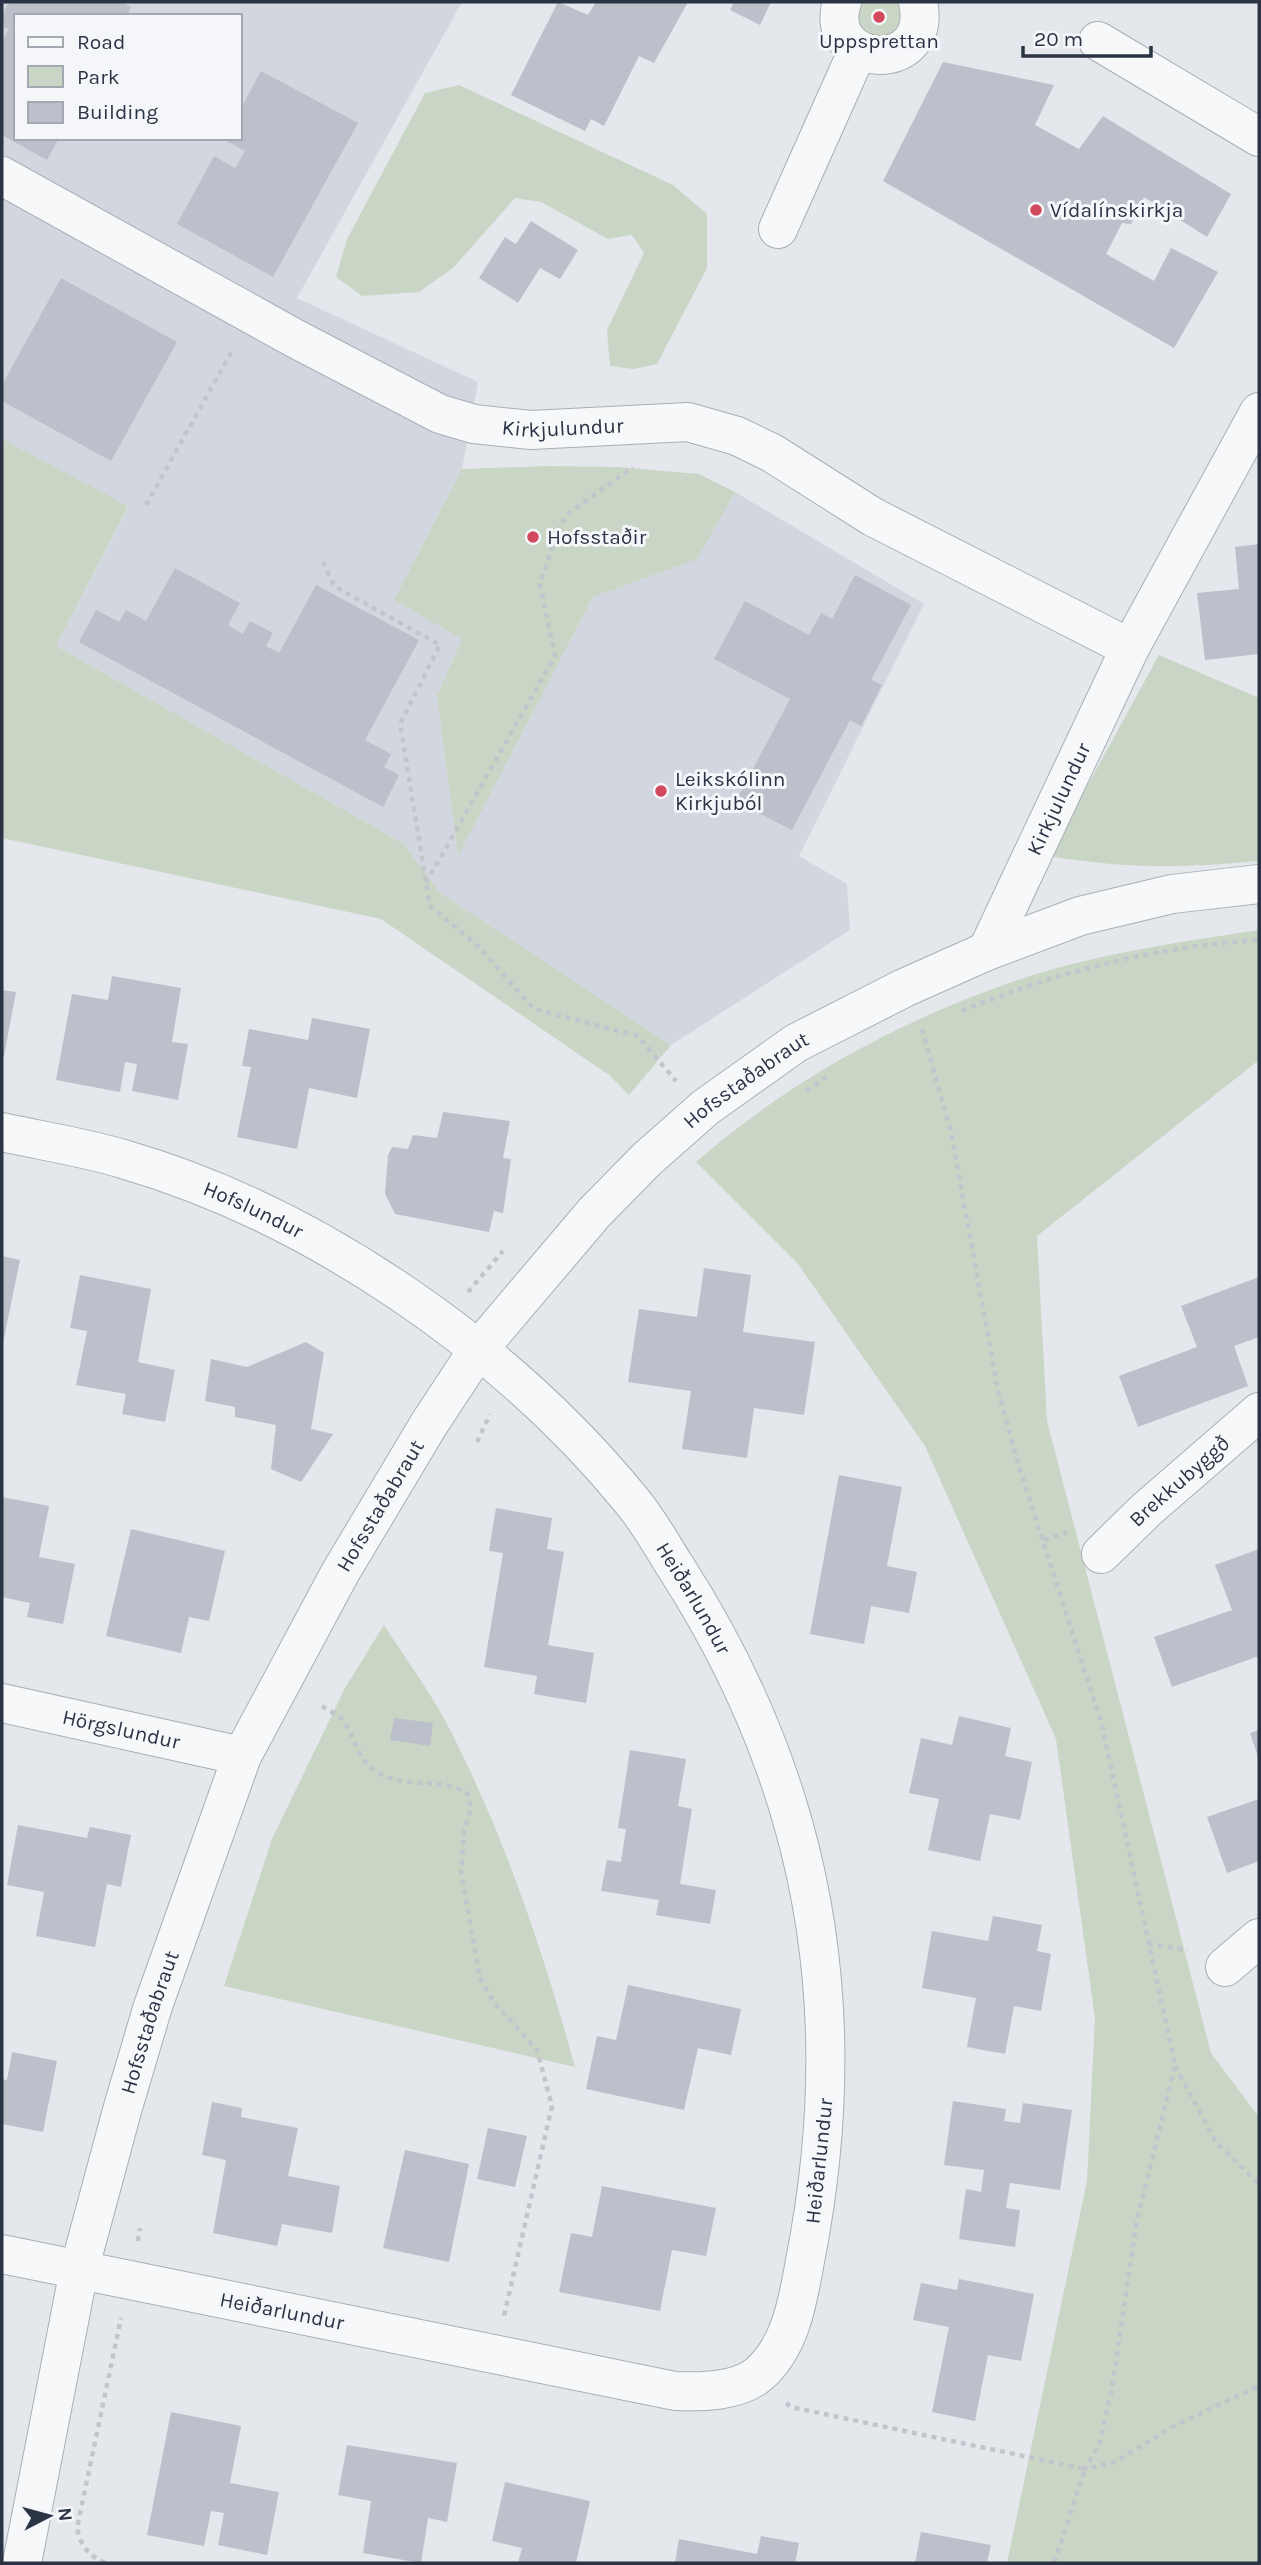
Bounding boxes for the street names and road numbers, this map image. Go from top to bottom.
street label: Kirkjulundur [501,413,624,442]
street label: Kirkjulundur [1022,739,1096,859]
street label: Hofsstaðabraut [678,1027,813,1134]
street label: Hofslundur [200,1176,308,1243]
street label: Brekkubyggð [1124,1431,1235,1532]
street label: Hofsstaðabraut [332,1435,429,1576]
street label: Heiðarlundur [651,1538,736,1659]
street label: Hörgslundur [60,1705,183,1754]
street label: Hofsstaðabraut [115,1947,184,2097]
street label: Heiðarlundur [800,2097,838,2225]
street label: Heiðarlundur [218,2287,347,2335]

